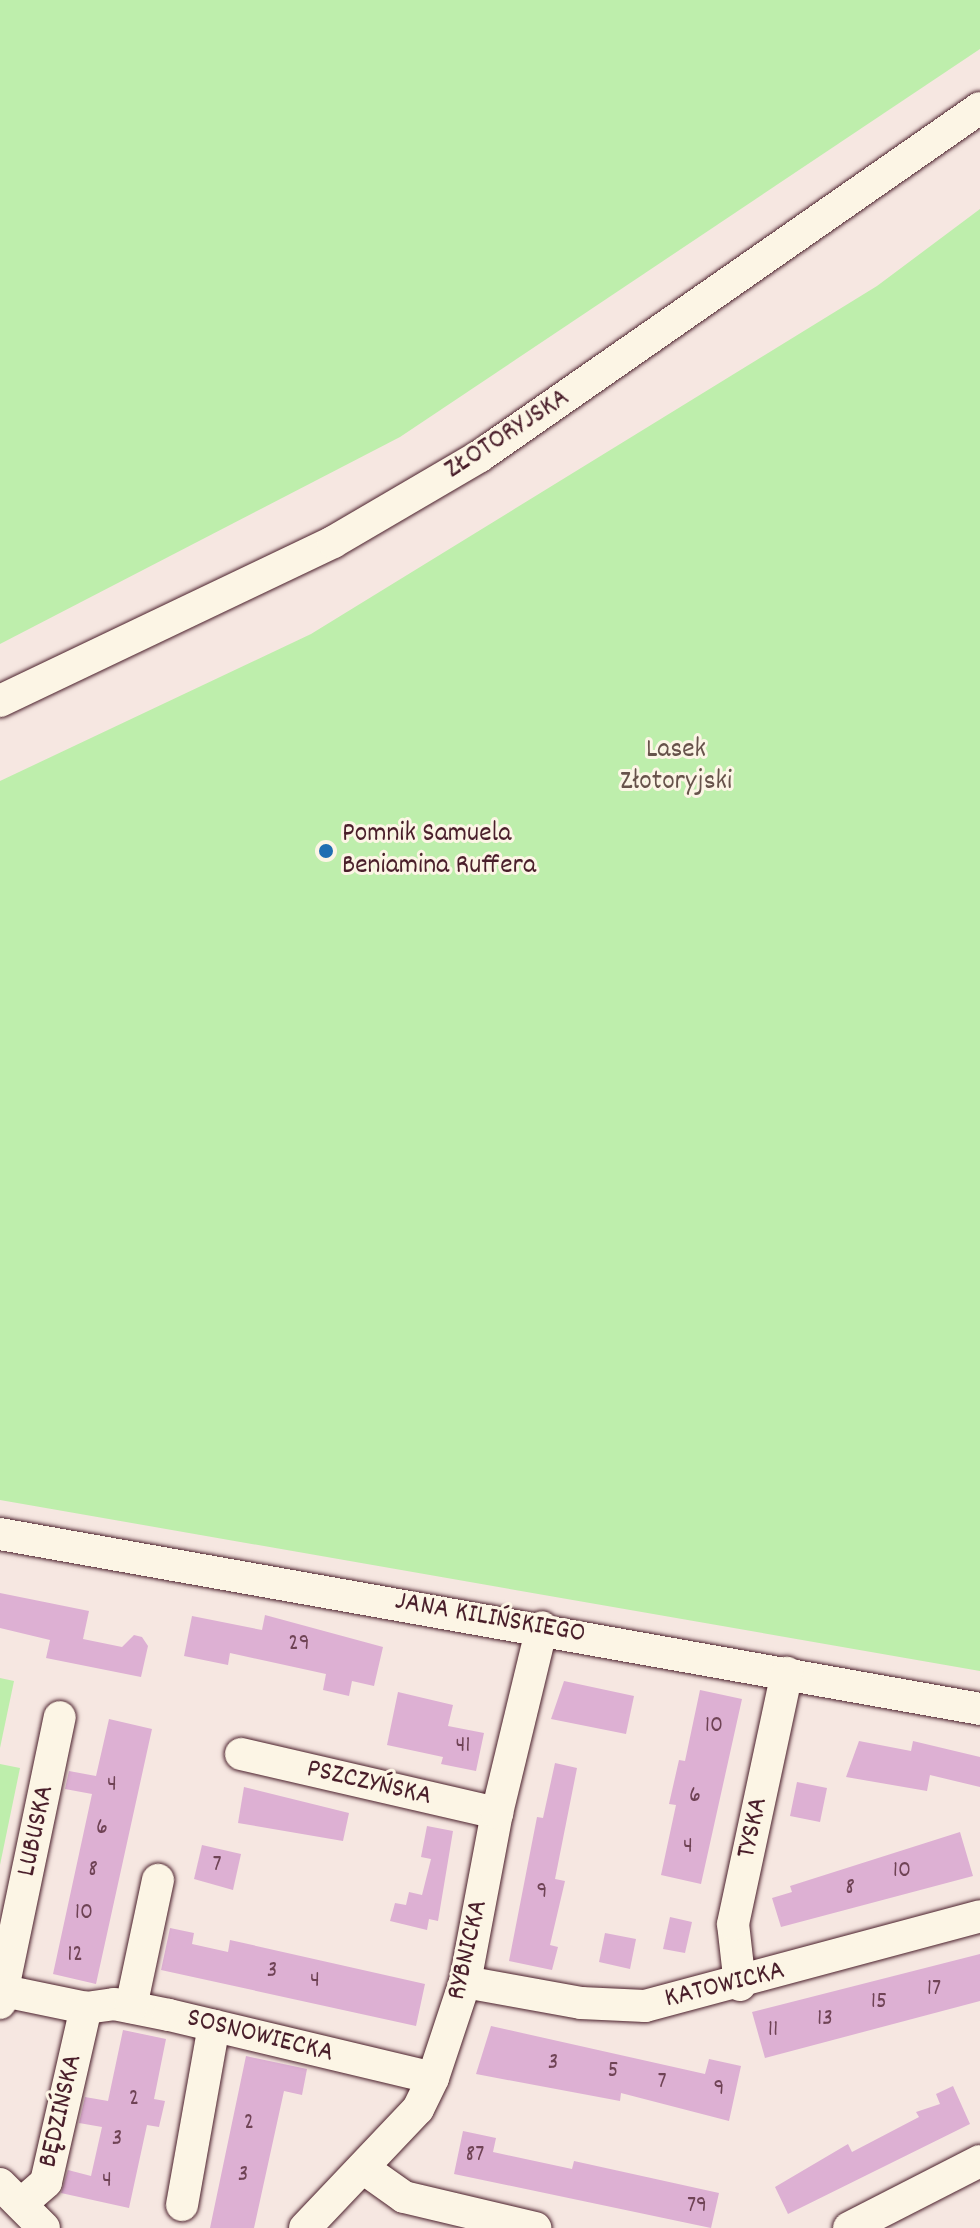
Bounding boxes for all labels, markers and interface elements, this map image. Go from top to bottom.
street label: ZŁOTORYJSKA [439,382,577,488]
park label: Lasek Złotoryjski [620,734,732,800]
place label: Pomnik Samuela Beniamina Ruffera [342,818,536,884]
marker: Pomnik Samuela Beniamina Ruffera [317,842,335,860]
street label: JANA KILIŃSKIEGO [392,1586,588,1652]
house number: 29 [288,1631,310,1659]
house number: 10 [705,1713,723,1741]
house number: 41 [455,1733,471,1761]
street label: PSZCZYŃSKA [303,1753,435,1815]
house number: 4 [107,1772,117,1800]
street label: LUBUSKA [11,1782,63,1880]
house number: 6 [689,1783,701,1811]
street label: TYSKA [731,1794,777,1862]
house number: 6 [96,1815,108,1843]
house number: 4 [683,1834,693,1862]
house number: 7 [212,1852,222,1880]
house number: 8 [88,1857,98,1885]
house number: 10 [893,1858,911,1886]
house number: 8 [845,1875,855,1903]
house number: 9 [537,1879,547,1907]
street label: RYBNICKA [441,1897,497,2003]
house number: 10 [75,1900,93,1928]
house number: 12 [67,1942,83,1970]
street label: KATOWICKA [662,1955,788,2017]
house number: 3 [267,1958,277,1986]
house number: 4 [310,1968,320,1996]
house number: 17 [927,1976,941,2004]
house number: 15 [871,1989,887,2017]
street label: SOSNOWIECKA [183,2003,337,2071]
house number: 13 [817,2006,833,2034]
house number: 11 [768,2017,778,2045]
house number: 3 [548,2050,558,2078]
street label: BĘDZIŃSKA [33,2051,91,2171]
house number: 5 [607,2058,619,2086]
house number: 7 [657,2069,667,2097]
house number: 9 [714,2076,724,2104]
house number: 2 [129,2086,139,2114]
house number: 2 [244,2110,254,2138]
house number: 3 [112,2126,122,2154]
house number: 87 [466,2142,484,2170]
house number: 3 [238,2162,248,2190]
house number: 4 [102,2168,112,2196]
house number: 79 [687,2193,707,2221]

